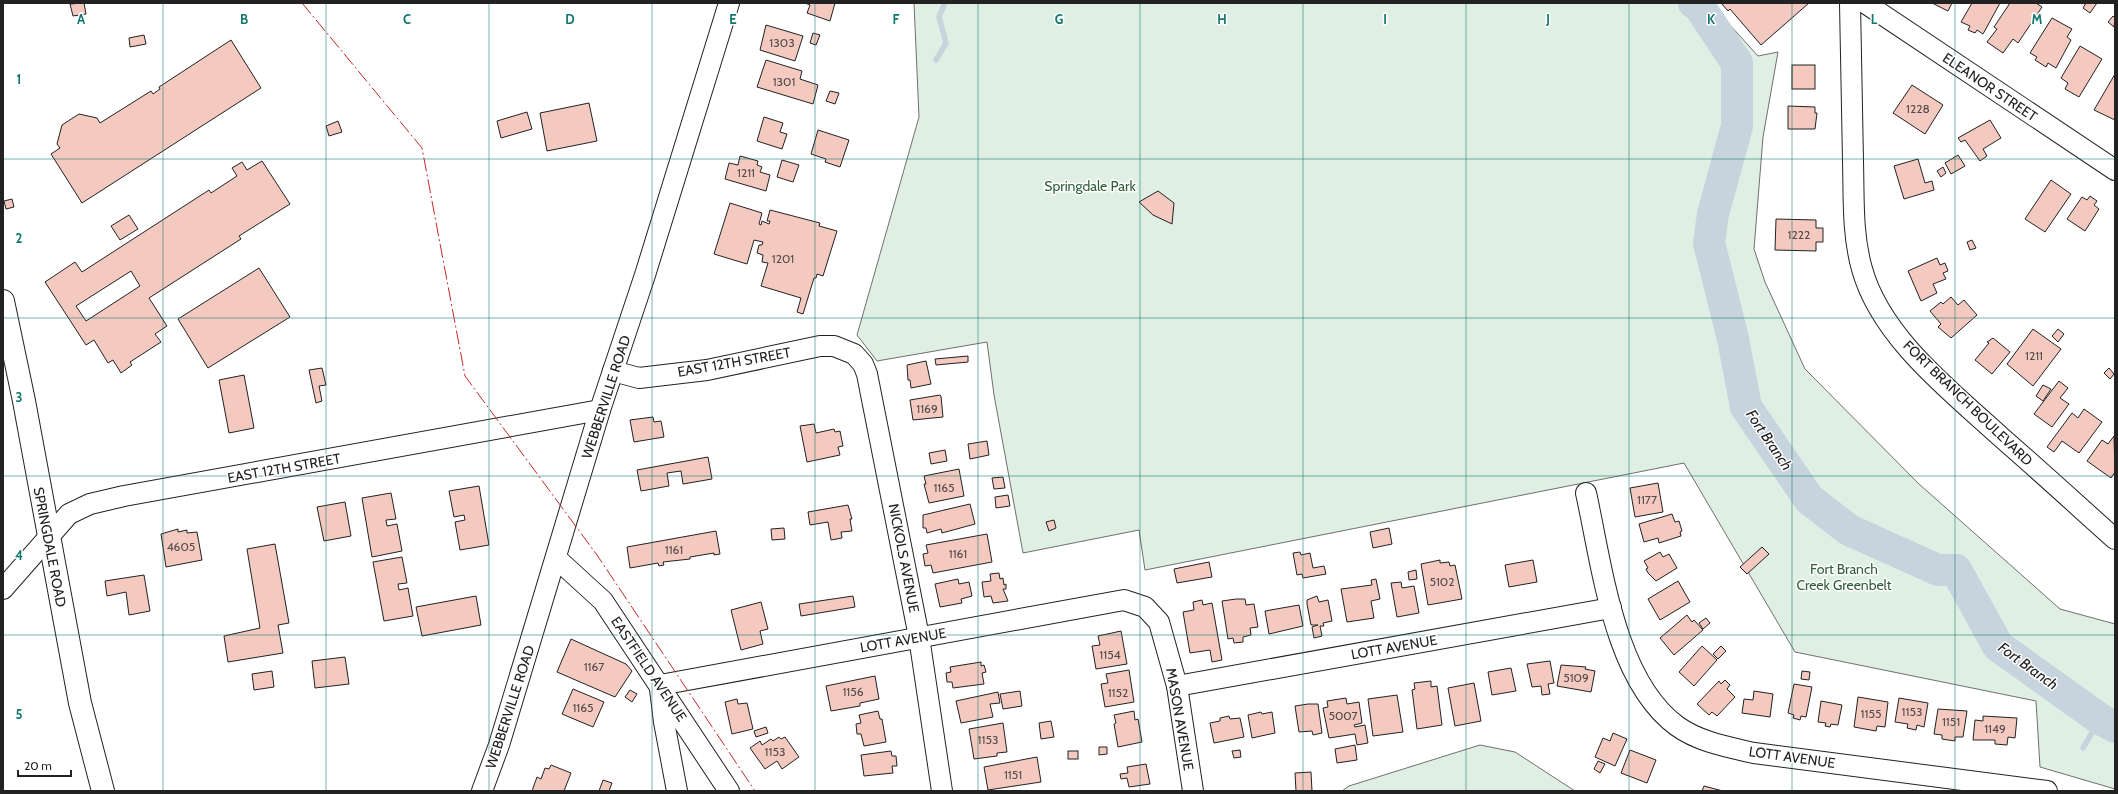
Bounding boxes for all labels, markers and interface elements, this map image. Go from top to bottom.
text: A [77,11,86,27]
text: B [240,11,248,27]
text: C [403,11,411,27]
text: D [565,11,575,27]
text: E [729,11,737,27]
text: F [893,11,900,27]
text: G [1055,11,1064,27]
text: H [1217,11,1227,27]
text: I [1383,11,1387,27]
text: J [1545,11,1550,27]
text: K [1707,11,1716,27]
text: L [1871,11,1878,27]
text: M [2032,11,2043,27]
house number: 1303 [769,35,795,50]
street label: ELEANOR STREET [1939,49,2041,126]
text: 1 [17,71,21,87]
house number: 1301 [773,74,795,89]
house number: 1228 [1906,101,1930,116]
house number: 1211 [737,165,755,180]
park label: Springdale Park [1044,177,1136,195]
house number: 1222 [1788,227,1810,242]
text: 2 [16,230,23,246]
house number: 1201 [772,251,794,266]
street label: WEBBERVILLE ROAD [578,333,634,461]
street label: FORT BRANCH BOULEVARD [1900,336,2036,470]
street label: EAST 12TH STREET [676,343,793,381]
house number: 1211 [2025,348,2043,363]
text: 3 [15,389,23,405]
house number: 1169 [916,401,938,416]
water label: Fort Branch [1742,406,1796,474]
street label: EAST 12TH STREET [226,449,343,487]
house number: 1165 [933,480,955,495]
street label: SPRINGDALE ROAD [30,485,70,609]
house number: 1177 [1637,492,1657,507]
street label: NICKOLS AVENUE [885,502,923,614]
house number: 4605 [167,539,195,554]
house number: 1161 [665,542,683,557]
house number: 1161 [949,546,967,561]
text: 4 [15,547,23,563]
park label: Fort Branch Creek Greenbelt [1796,560,1892,594]
house number: 5102 [1429,574,1455,589]
street label: EASTFIELD AVENUE [607,613,691,725]
street label: LOTT AVENUE [859,624,948,656]
street label: LOTT AVENUE [1350,631,1439,663]
water label: Fort Branch [1995,638,2061,694]
street label: WEBBERVILLE ROAD [482,643,538,771]
house number: 1154 [1099,647,1121,662]
house number: 1167 [584,659,604,674]
street label: MASON AVENUE [1162,666,1198,772]
house number: 5109 [1563,670,1589,685]
house number: 1156 [842,684,864,699]
house number: 1152 [1108,685,1128,700]
house number: 1165 [572,700,594,715]
house number: 1153 [1902,704,1922,719]
text: 5 [16,706,23,722]
house number: 1155 [1861,706,1881,721]
house number: 5007 [1328,708,1358,723]
house number: 1151 [1942,714,1960,729]
house number: 1149 [1984,721,2006,736]
house number: 1153 [978,732,998,747]
street label: LOTT AVENUE [1748,742,1837,772]
house number: 1153 [765,744,785,759]
scale bar [18,752,71,778]
text: 20 m [24,758,52,773]
house number: 1151 [1004,767,1022,782]

